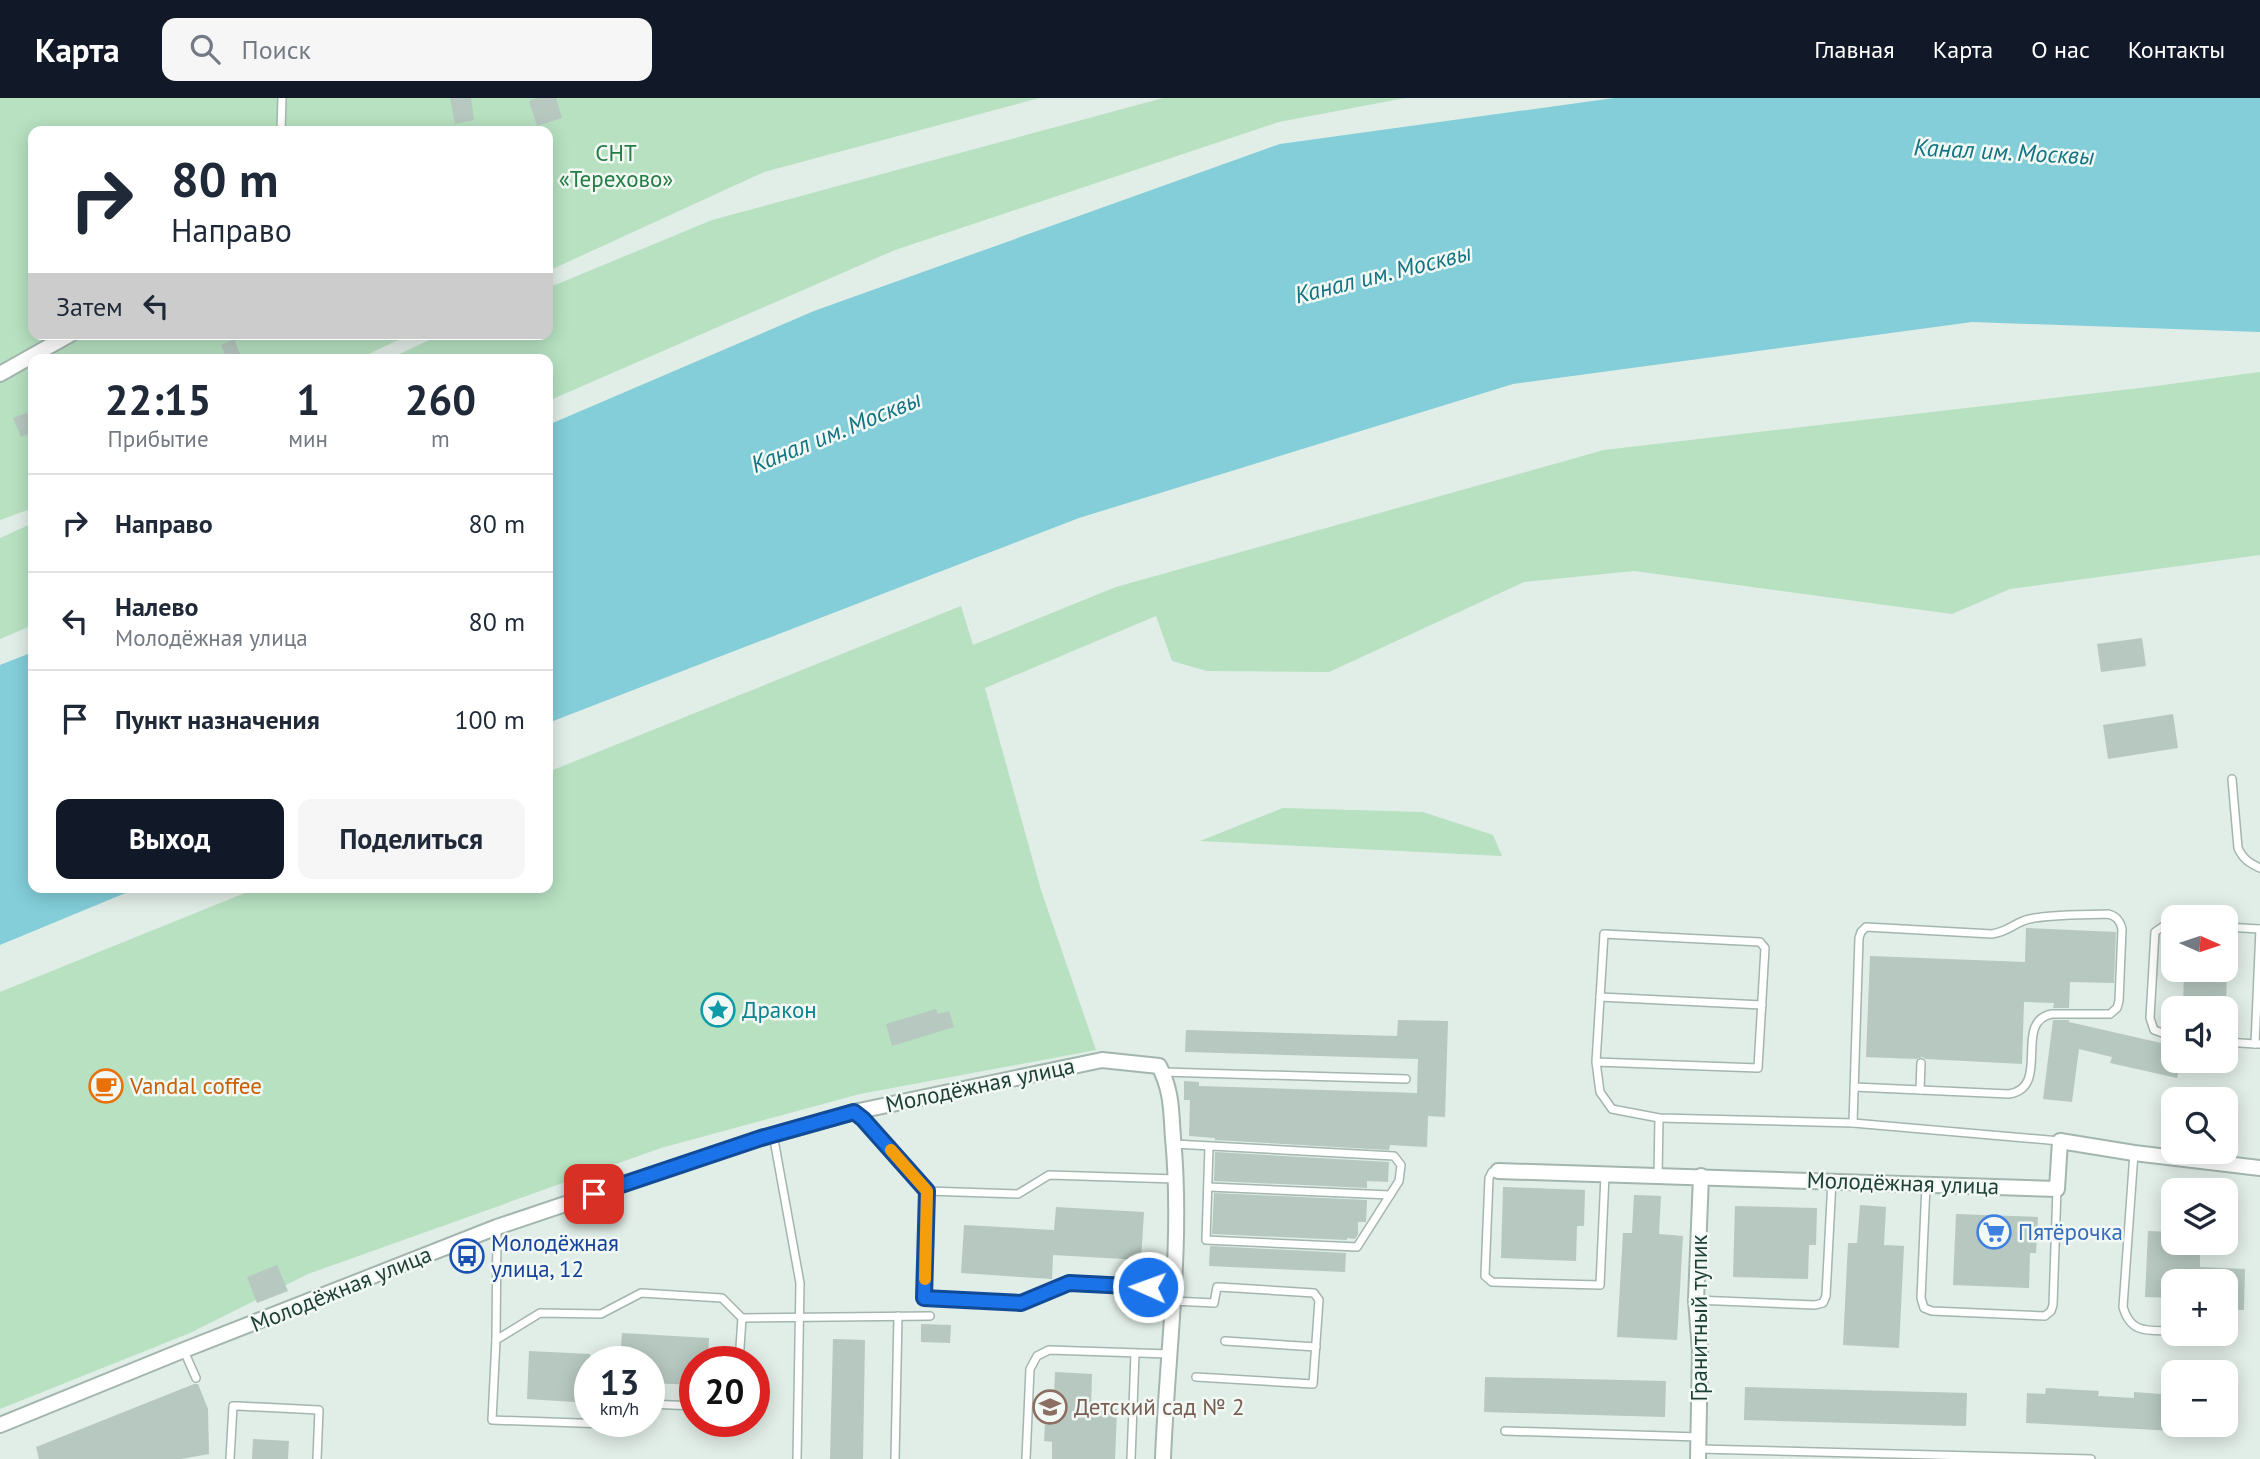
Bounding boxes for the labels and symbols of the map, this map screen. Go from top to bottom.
water label: Канал им. Москвы [1913,131,2095,172]
park label: СНТ «Терехово» [559,138,673,193]
water label: Канал им. Москвы [1291,237,1474,310]
water label: Канал им. Москвы [746,383,925,480]
north arrow [2161,905,2238,982]
place icon: Дракон [699,991,737,1029]
place label: Дракон [742,995,817,1024]
street label: Молодёжная улица [883,1050,1077,1119]
cafe icon: Vandal coffee [87,1067,125,1105]
place label: Vandal coffee [129,1071,262,1100]
pin [564,1164,624,1224]
street label: Молодёжная улица [1806,1165,2000,1200]
supermarket icon: Пятёрочка [1975,1213,2013,1251]
place label: Пятёрочка [2018,1217,2123,1246]
place label: Молодёжная улица, 12 [491,1228,619,1283]
street label: Гранитный тупик [1684,1234,1713,1402]
bus stop icon: Молодёжная улица, 12 [448,1237,486,1275]
street label: Молодёжная улица [246,1239,436,1338]
position arrow [1111,1250,1185,1324]
speed limit sign: 20 [679,1346,770,1437]
school or university icon: Детский сад № 2 [1031,1388,1069,1426]
place label: Детский сад № 2 [1074,1392,1245,1421]

